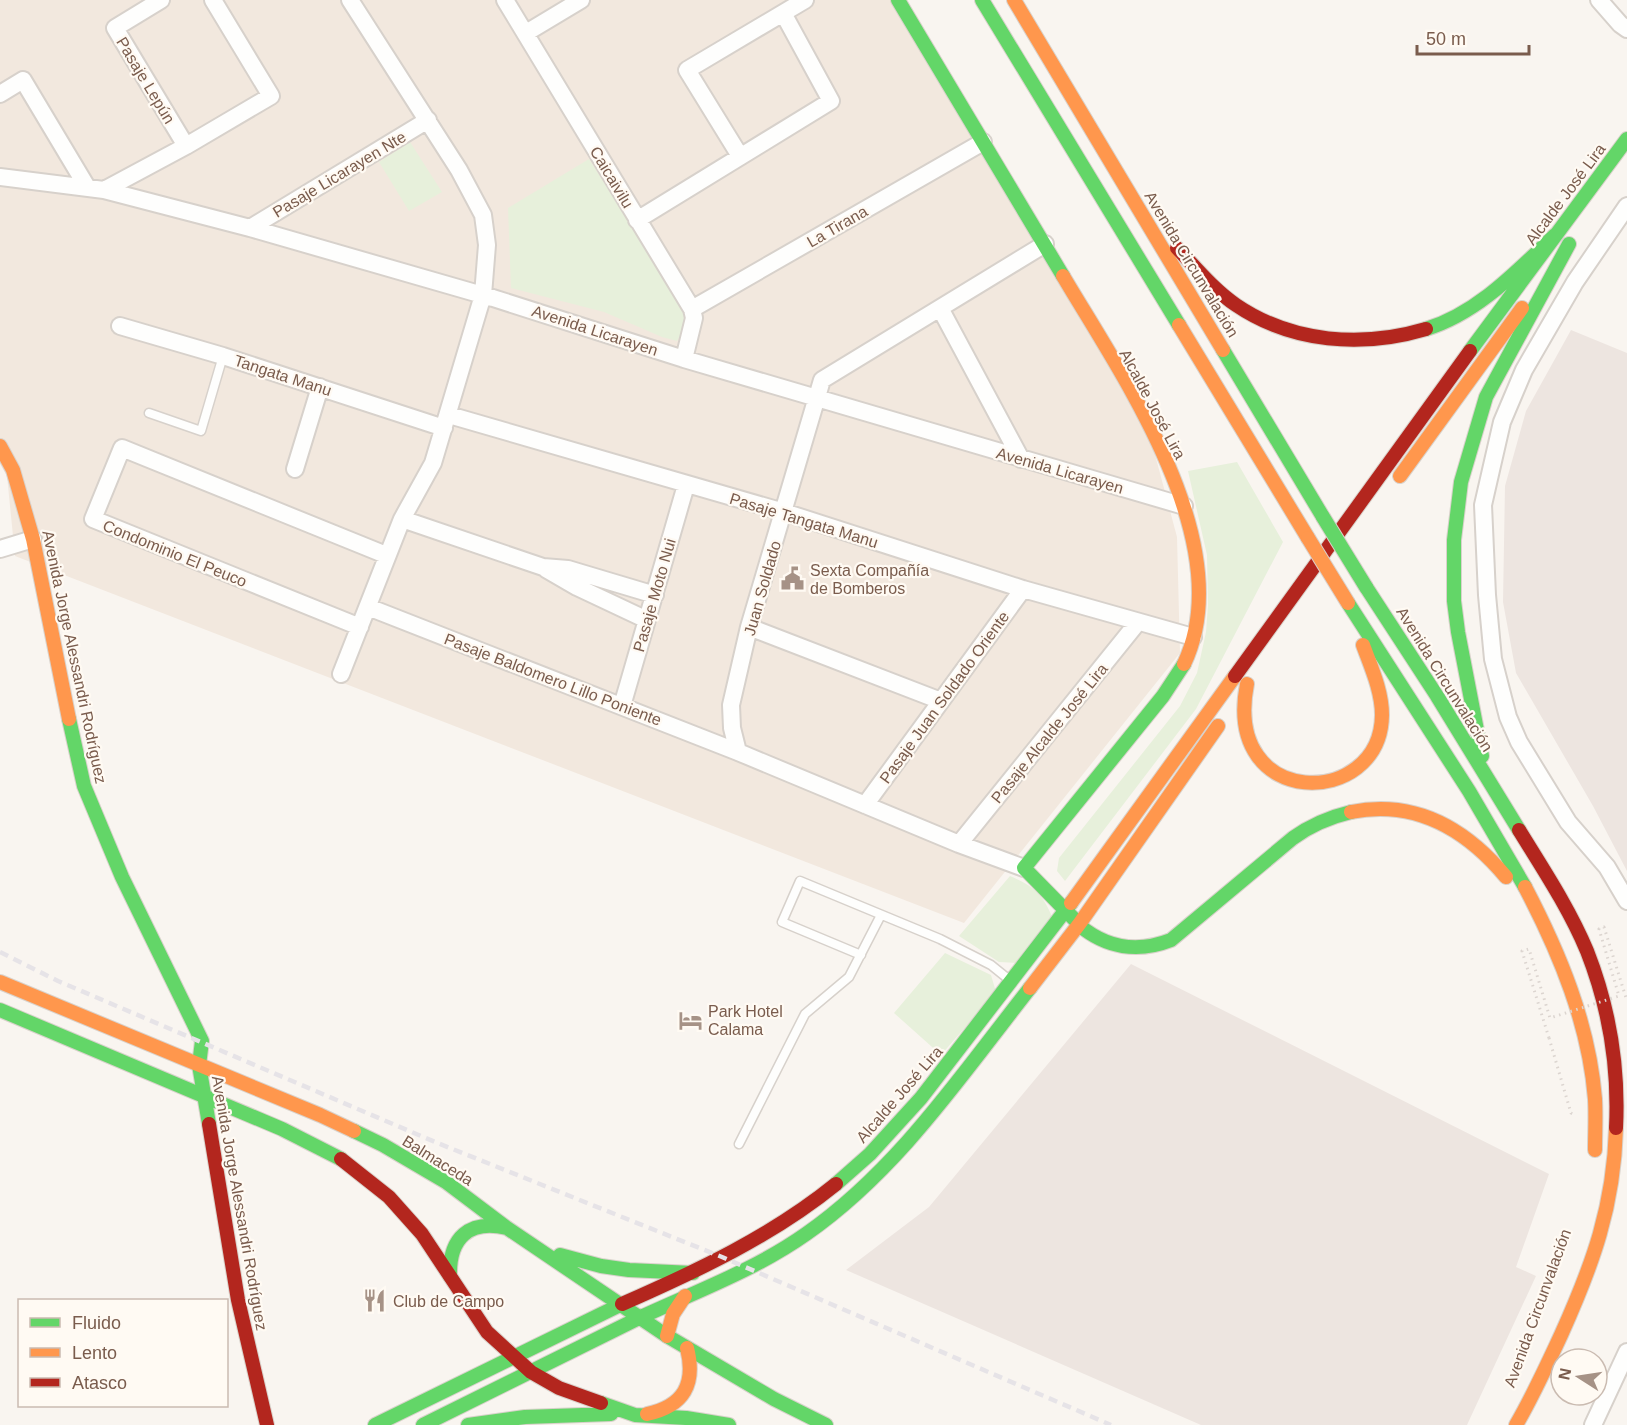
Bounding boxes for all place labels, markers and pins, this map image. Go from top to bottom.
place label: Sexta Compañía de Bomberos [810,562,929,597]
public building icon: Sexta Compañía de Bomberos [779,566,805,592]
place label: Park Hotel Calama [708,1003,783,1038]
hotel icon: Park Hotel Calama [677,1007,703,1033]
restaurant icon: Club de Campo [362,1288,388,1314]
place label: Club de Campo [393,1293,504,1310]

